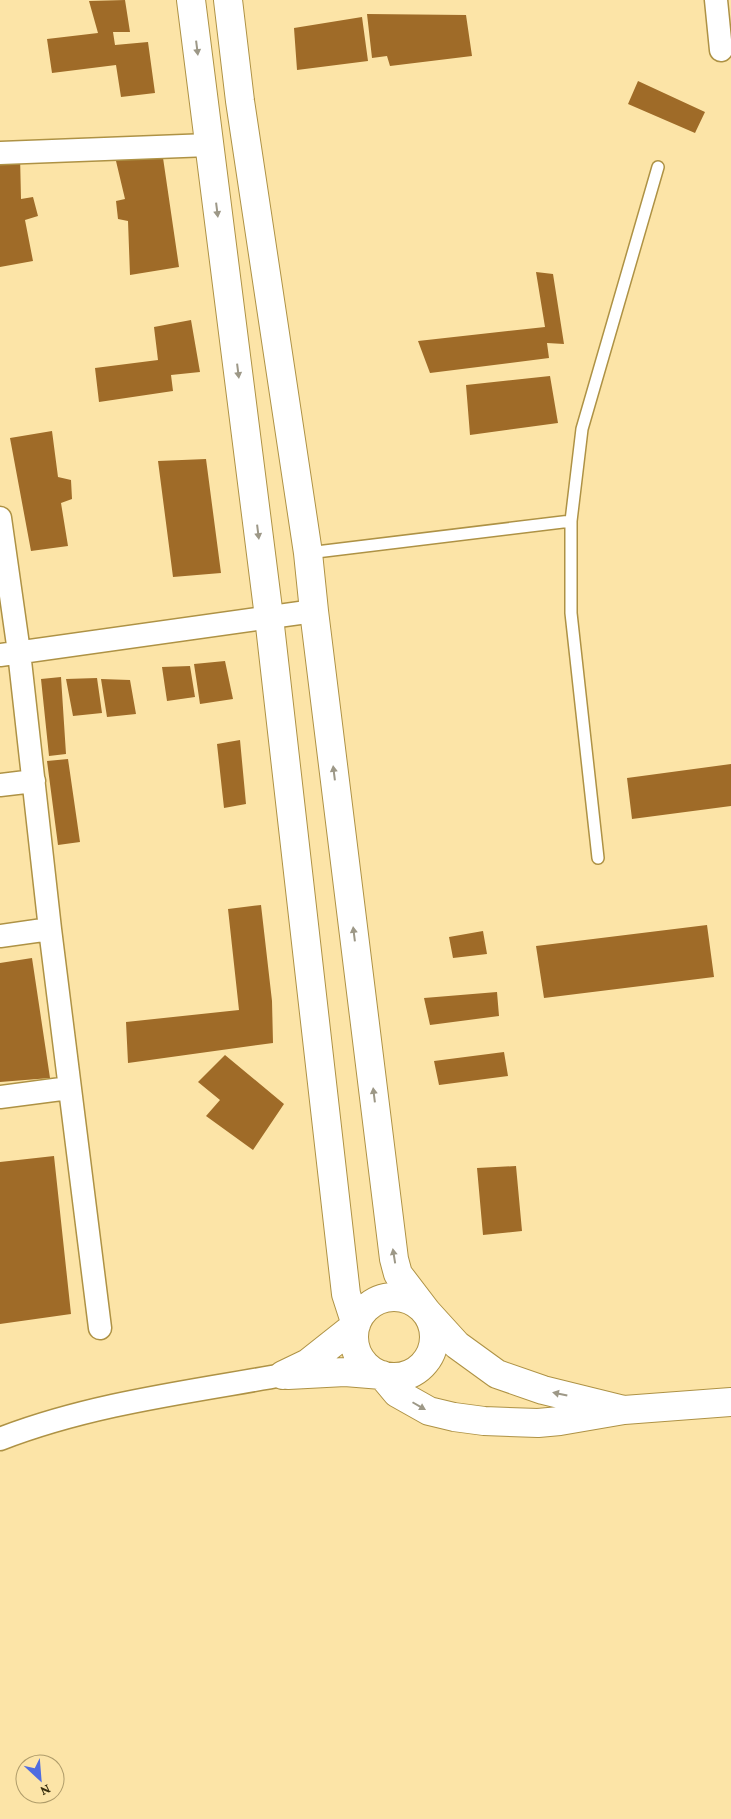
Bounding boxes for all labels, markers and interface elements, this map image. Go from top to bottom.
one-way arrow [193,41,201,57]
one-way arrow [213,202,221,218]
one-way arrow [234,363,242,379]
one-way arrow [254,524,262,540]
one-way arrow [330,764,338,780]
one-way arrow [350,926,358,942]
one-way arrow [370,1087,378,1103]
one-way arrow [390,1248,398,1264]
one-way arrow [553,1390,568,1398]
one-way arrow [413,1401,426,1410]
north arrow [15,1754,65,1804]
text: N [37,1781,53,1800]

